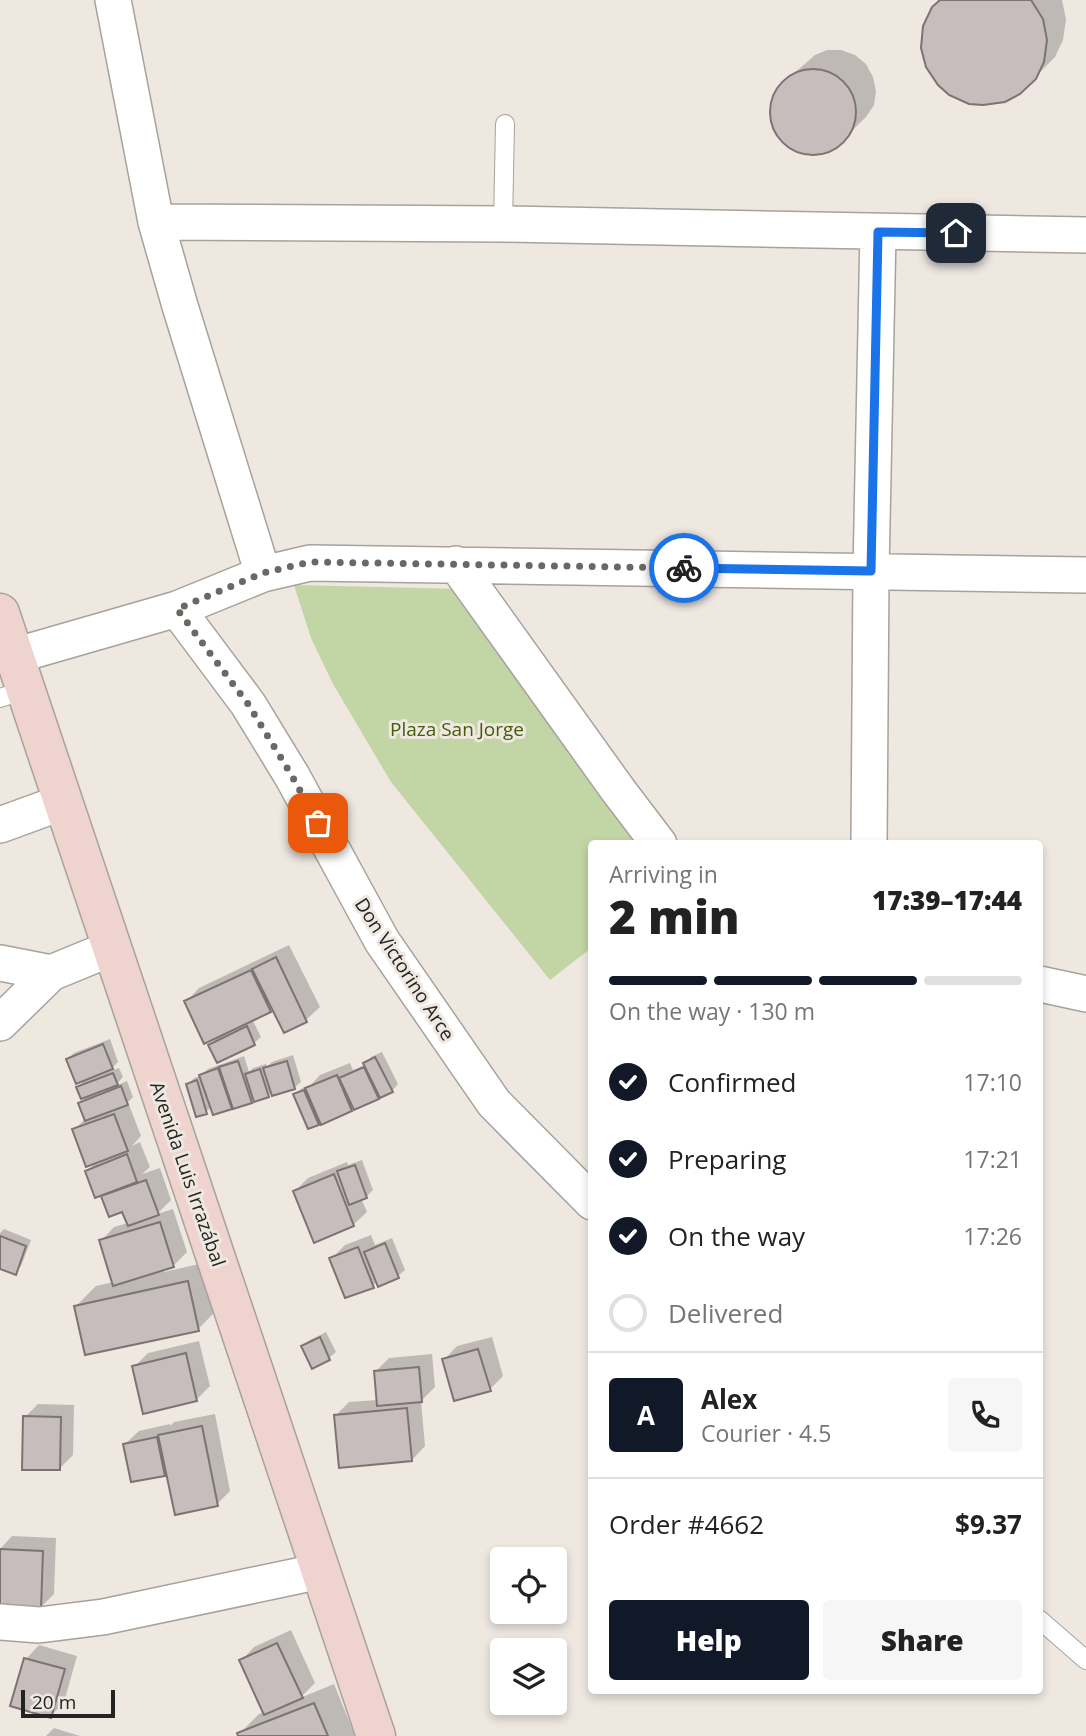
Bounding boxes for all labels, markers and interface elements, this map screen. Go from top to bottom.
pin [926,203,986,263]
icon: home [937,214,975,252]
courier [649,533,719,603]
icon: bike [665,549,703,587]
park label: Plaza San Jorge [390,716,524,742]
pin [288,793,348,853]
icon: bag [299,804,337,842]
text: Arriving in [609,858,718,890]
text: 17:39–17:44 [872,882,1022,918]
text: 2 min [609,885,740,947]
street label: Don Victorino Arce [349,893,461,1045]
text: On the way · 130 m [609,995,815,1027]
icon: check [609,1063,647,1101]
text: Confirmed [668,1064,796,1100]
text: 17:10 [963,1066,1022,1098]
street label: Avenida Luis Irrazábal [144,1078,232,1270]
icon: check [609,1140,647,1178]
text: Preparing [668,1141,786,1177]
text: 17:21 [963,1143,1022,1175]
icon: check [609,1217,647,1255]
text: On the way [668,1218,805,1254]
text: 17:26 [963,1220,1022,1252]
text: Delivered [668,1295,783,1331]
button: phone [948,1378,1022,1452]
text: Alex [701,1381,757,1417]
text: A [637,1397,655,1433]
text: Courier · 4.5 [701,1417,831,1449]
text: Order #4662 [609,1506,764,1542]
text: $9.37 [955,1506,1022,1542]
map controls [490,1547,567,1715]
button: locate [490,1547,567,1624]
button: Help [609,1600,809,1680]
button: Share [823,1600,1022,1680]
button: layers [490,1638,567,1715]
scale bar [21,1687,116,1719]
text: 20 m [32,1689,76,1715]

